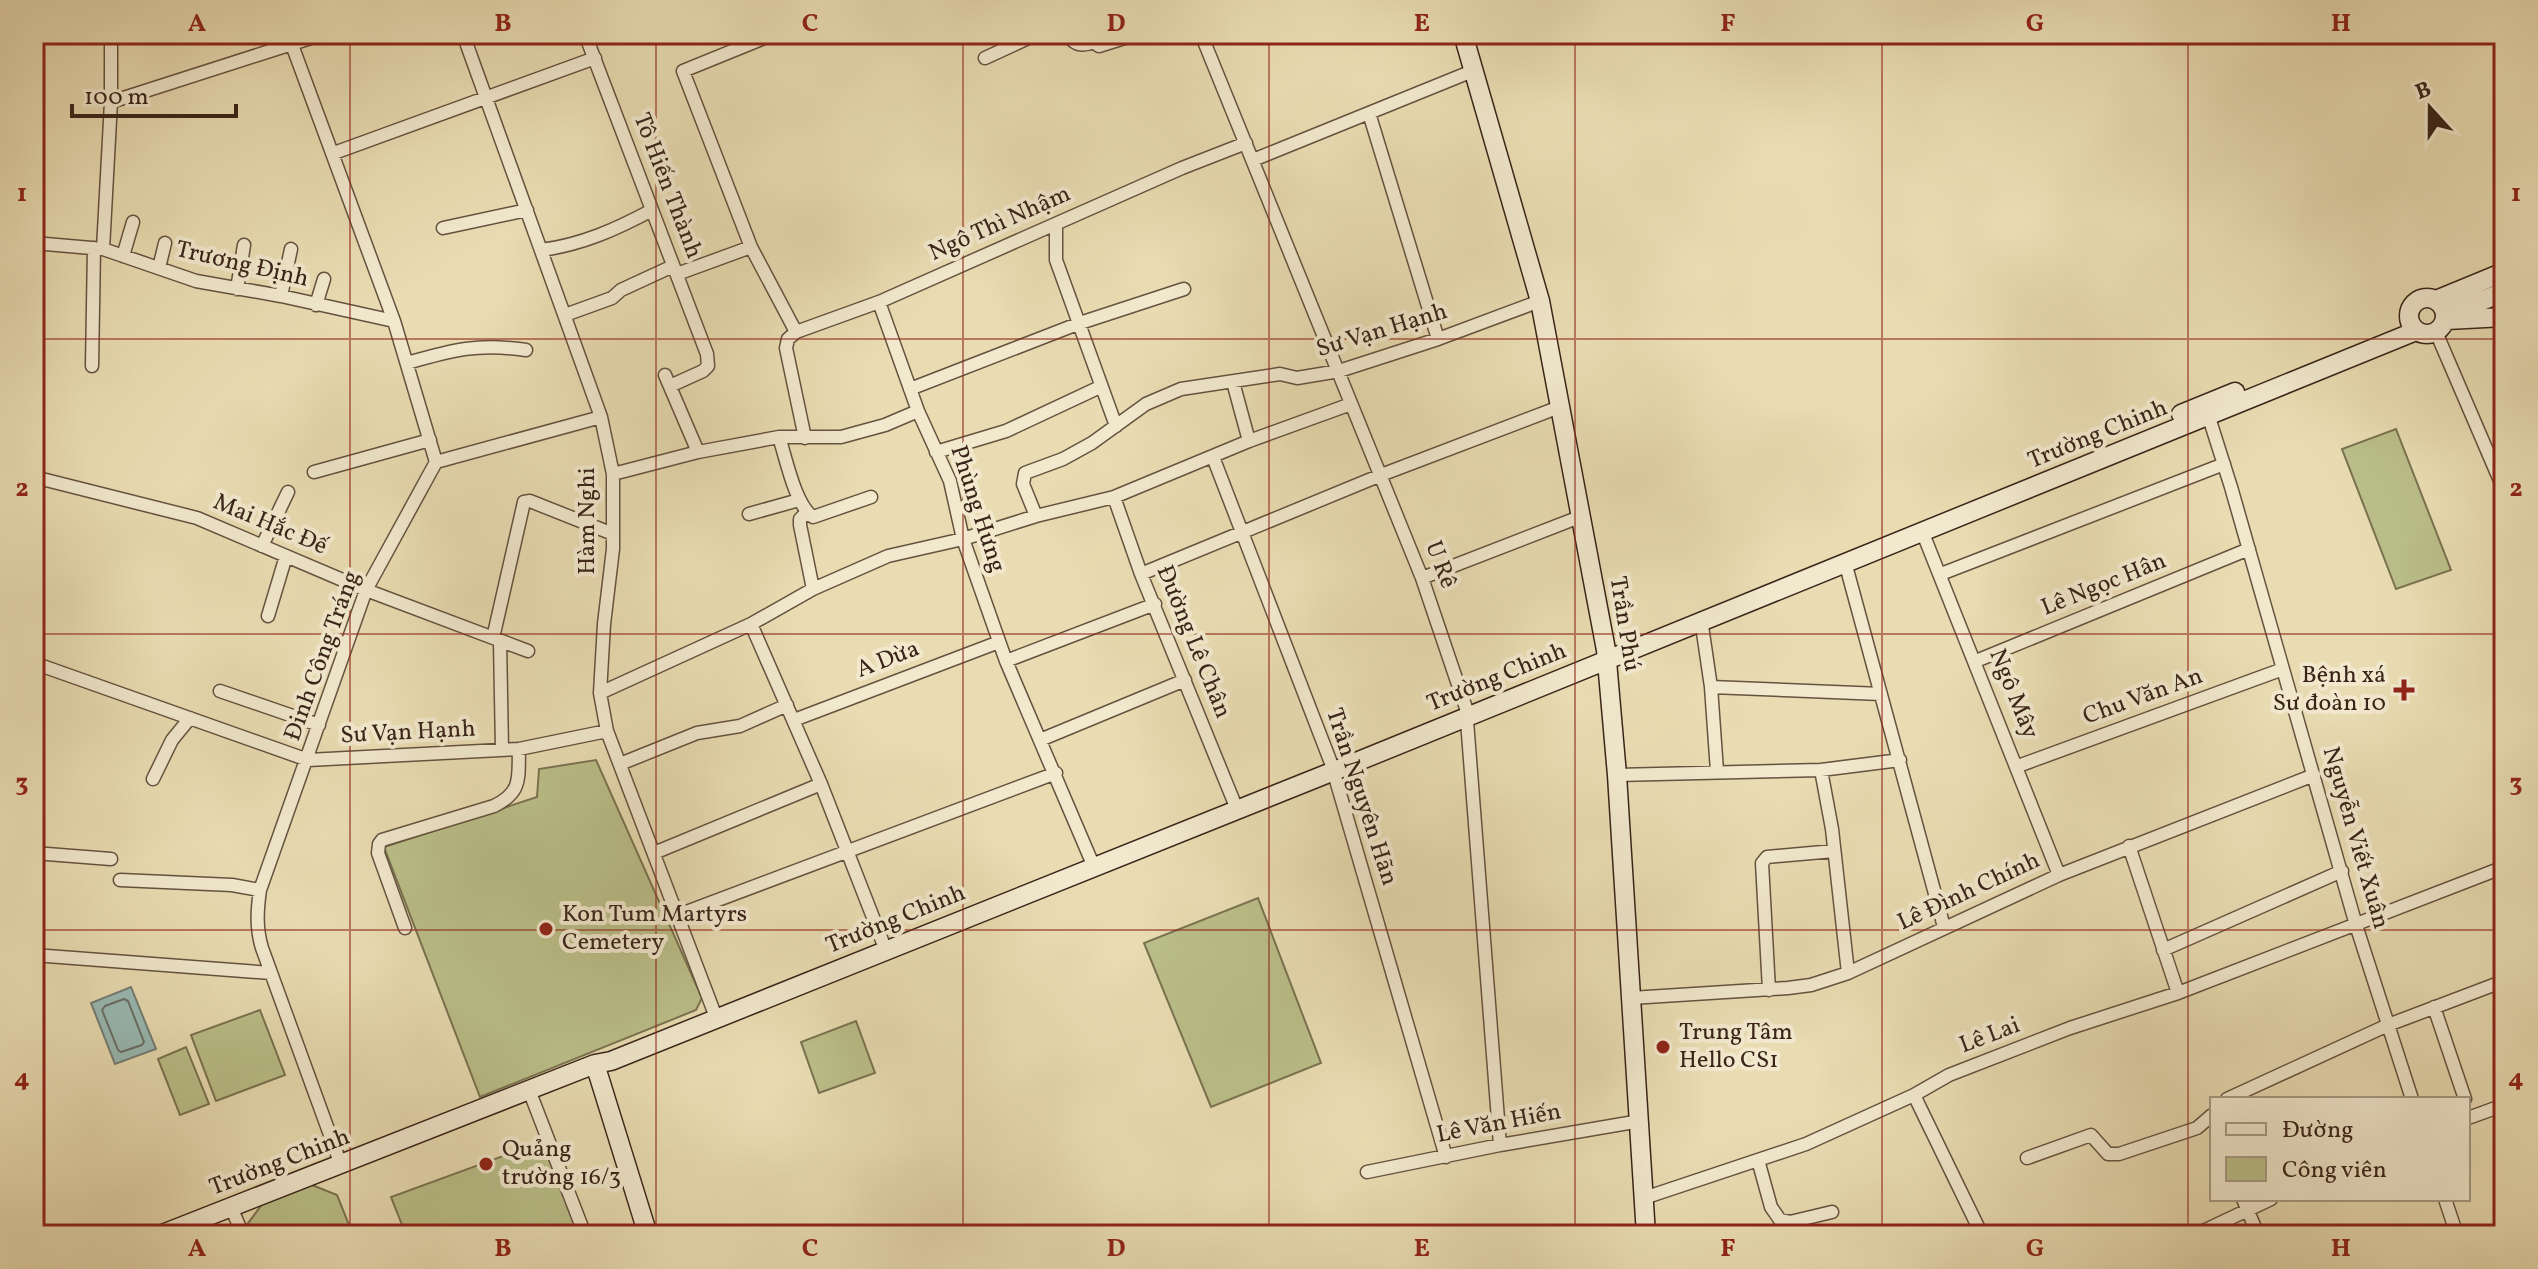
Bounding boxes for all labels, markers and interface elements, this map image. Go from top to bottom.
text: A [188,6,207,42]
text: B [494,6,512,42]
text: C [802,6,818,42]
text: D [1106,6,1126,42]
text: E [1414,6,1430,42]
text: F [1720,6,1736,42]
text: G [2026,6,2044,42]
text: H [2331,6,2351,42]
scale bar [72,68,236,118]
north arrow [2390,68,2470,148]
text: B [2411,75,2436,109]
text: 100 m [84,81,149,115]
street label: Tô Hiến Thành [624,108,710,264]
text: 1 [17,176,27,212]
text: 1 [2511,176,2521,212]
street label: Ngô Thì Nhậm [924,178,1076,270]
street label: Trương Định [172,233,312,297]
street label: Sư Vạn Hạnh [1312,295,1452,367]
street label: Trường Chinh [2023,392,2173,478]
street label: Phùng Hưng [940,441,1014,577]
street label: Hàm Nghi [571,467,605,575]
text: 2 [15,471,29,507]
text: 2 [2509,471,2523,507]
street label: Mai Hắc Đế [208,486,333,564]
street label: U Rê [1415,536,1465,594]
street label: Lê Ngọc Hân [2036,544,2172,626]
street label: Đường Lê Chân [1147,560,1239,724]
street label: Đinh Công Tráng [276,566,370,746]
street label: Trần Phú [1600,574,1648,674]
street label: A Dừa [851,632,925,688]
street label: Trường Chinh [1422,635,1572,721]
street label: Ngô Mây [1980,644,2046,744]
place label: Bệnh xá Sư đoàn 10 [2273,659,2386,721]
street label: Chu Văn An [2078,660,2208,734]
marker: Bệnh xá Sư đoàn 10 [2393,679,2415,701]
street label: Trần Nguyên Hãn [1316,704,1406,890]
street label: Sư Vạn Hạnh [340,712,476,754]
street label: Nguyễn Viết Xuân [2313,743,2397,933]
text: 3 [15,766,29,802]
text: 3 [2509,766,2523,802]
street label: Lê Đình Chính [1892,844,2046,940]
street label: Trường Chinh [821,877,971,963]
place label: Kon Tum Martyrs Cemetery [562,898,747,960]
marker: Kon Tum Martyrs Cemetery [537,920,555,938]
street label: Lê Lai [1955,1009,2025,1063]
place label: Trung Tâm Hello CS1 [1679,1016,1793,1078]
marker: Trung Tâm Hello CS1 [1654,1038,1672,1056]
text: 4 [14,1061,30,1097]
text: 4 [2508,1061,2524,1097]
street label: Lê Văn Hiến [1434,1095,1564,1153]
legend [2210,1097,2470,1201]
text: Đường [2282,1114,2354,1148]
street label: Trường Chinh [205,1121,355,1205]
place label: Quảng trường 16/3 [502,1133,621,1195]
text: Công viên [2282,1154,2387,1188]
marker: Quảng trường 16/3 [477,1155,495,1173]
text: A [188,1231,207,1267]
text: B [494,1231,512,1267]
text: C [802,1231,818,1267]
text: D [1106,1231,1126,1267]
text: E [1414,1231,1430,1267]
text: F [1720,1231,1736,1267]
text: G [2026,1231,2044,1267]
text: H [2331,1231,2351,1267]

